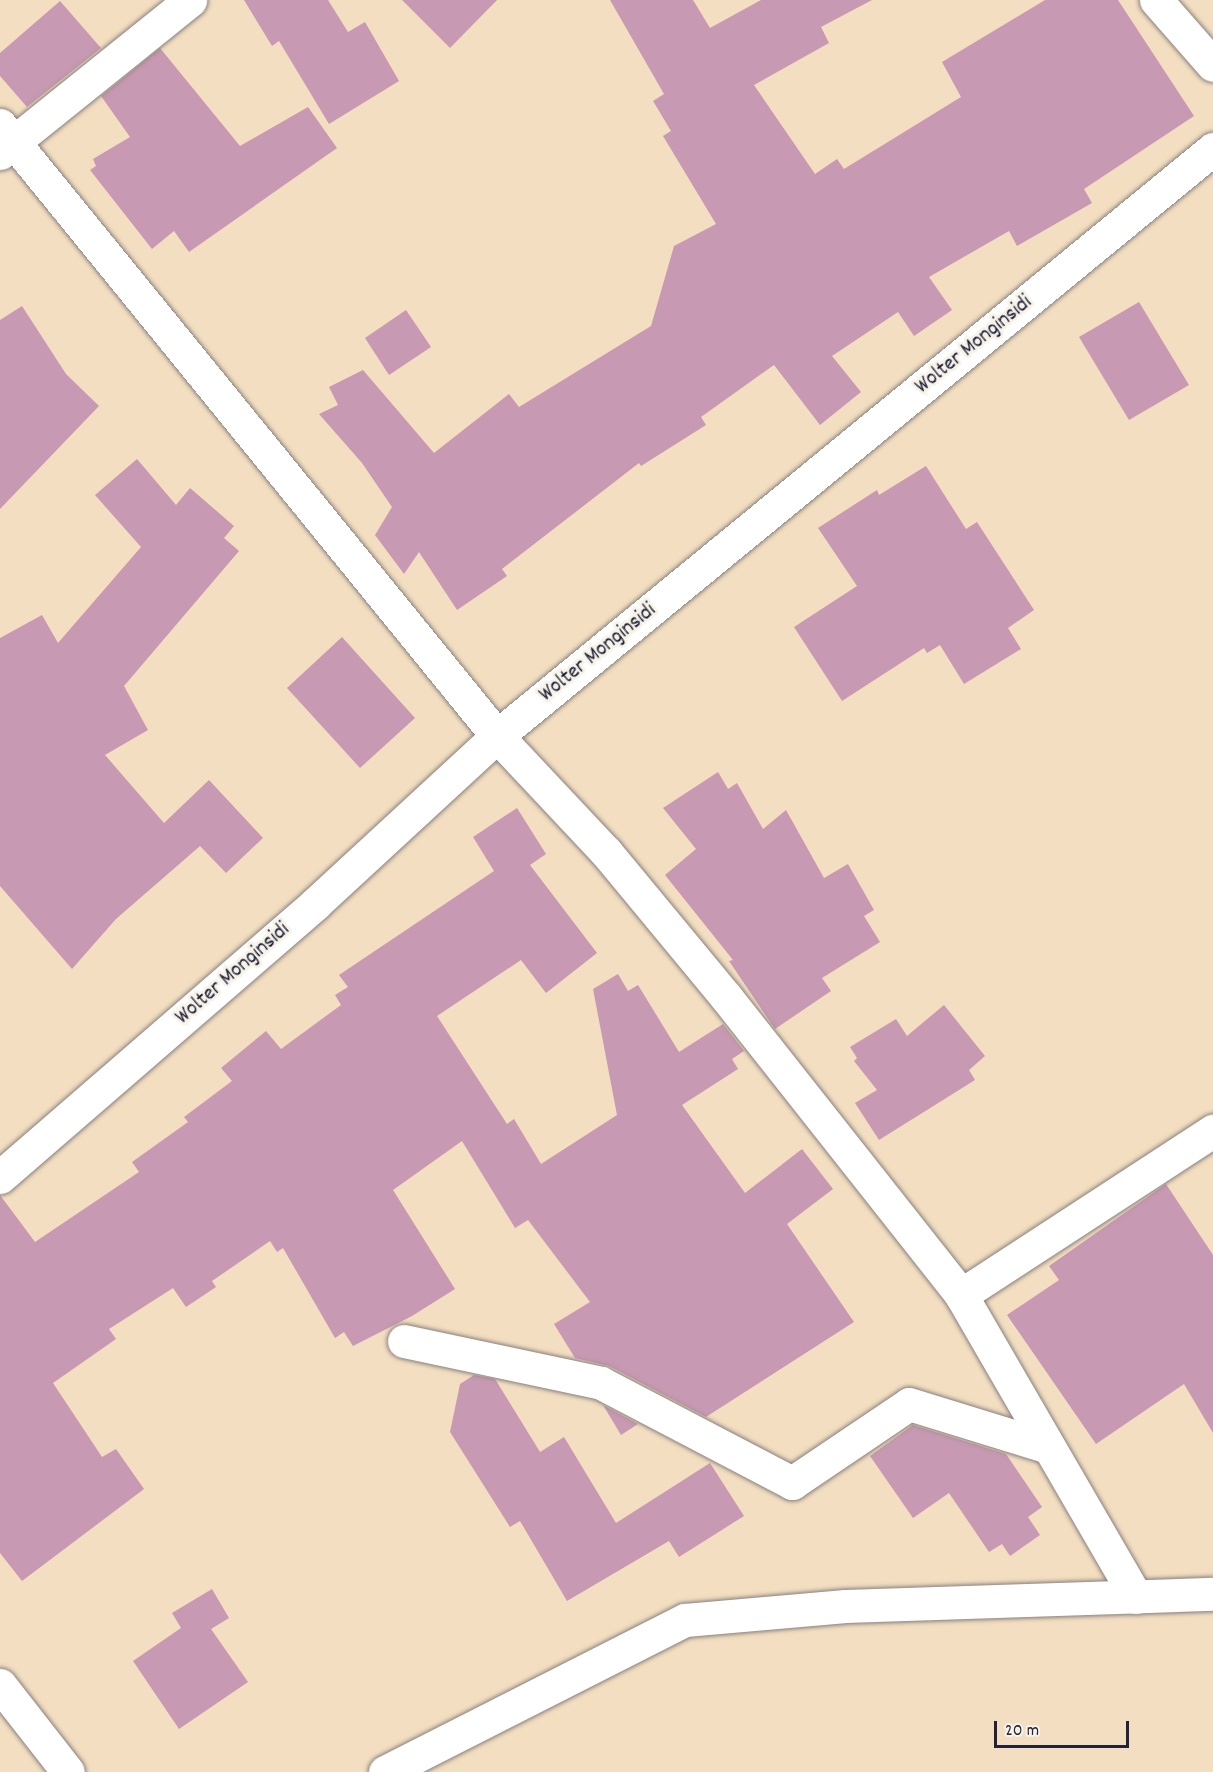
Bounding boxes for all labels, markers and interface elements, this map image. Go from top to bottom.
street label: Wolter Monginsidi [910,290,1038,400]
street label: Wolter Monginsidi [534,598,662,708]
street label: Wolter Monginsidi [170,917,296,1031]
scale bar [997,1709,1132,1747]
text: 20 m [1005,1719,1039,1744]

